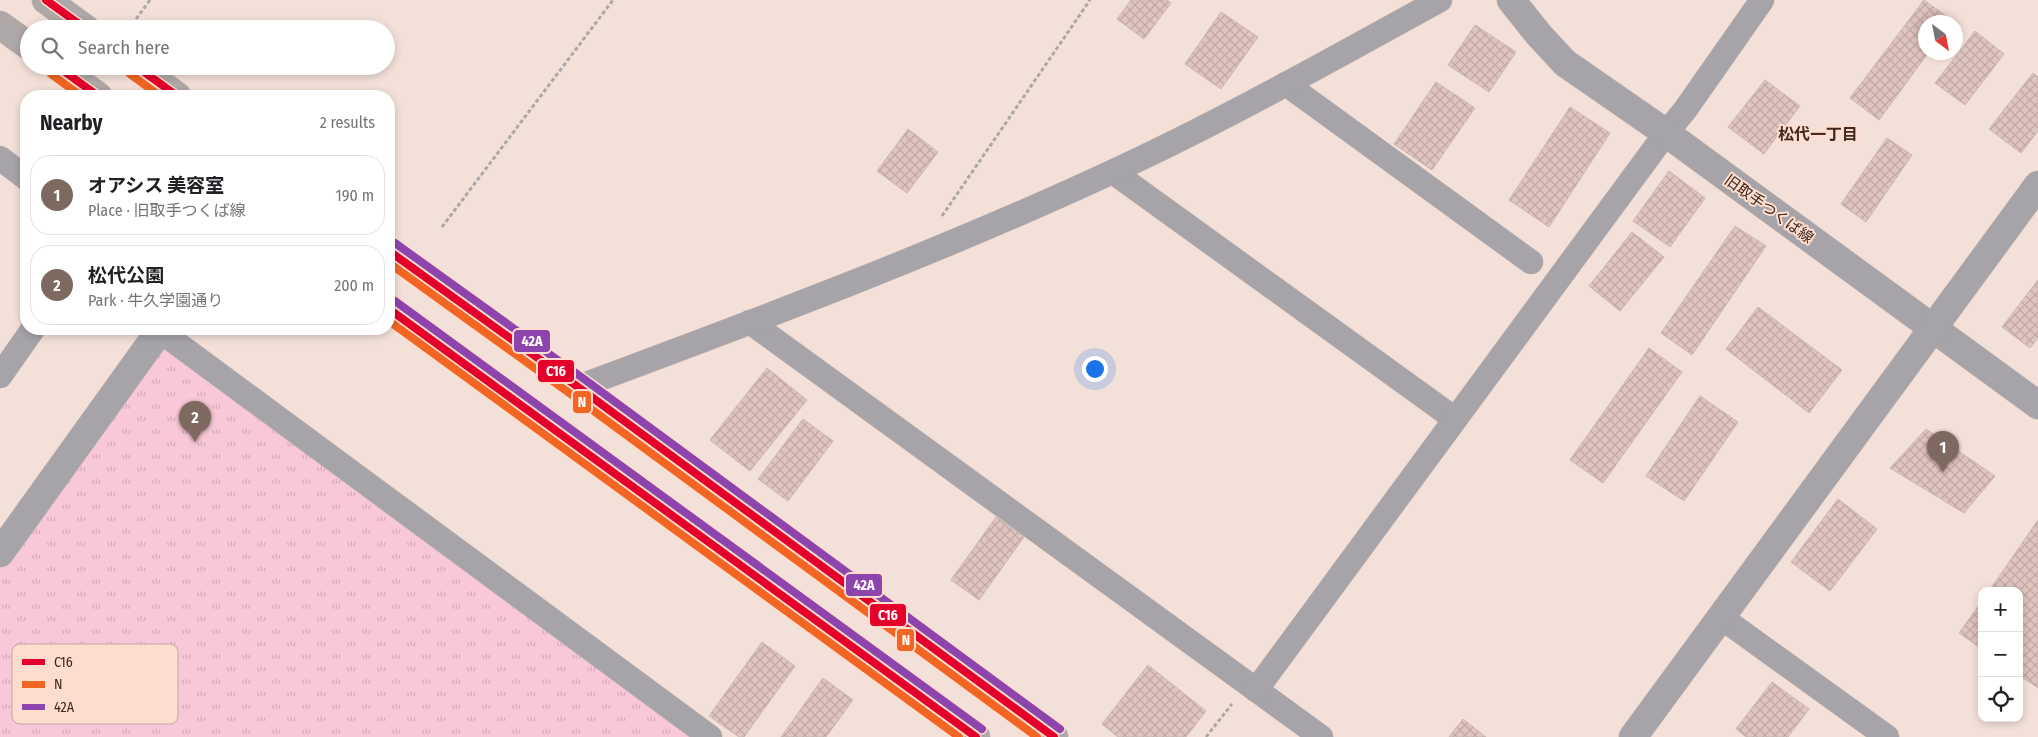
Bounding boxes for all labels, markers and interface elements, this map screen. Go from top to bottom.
north arrow [1918,15,1963,60]
search box [20,20,395,75]
icon: search [38,34,66,62]
text: Search here [78,36,170,59]
text: Nearby [40,110,102,136]
text: 2 results [320,113,375,132]
district label: 松代一丁目 [1778,125,1858,144]
street label: 旧取手つくば線 [1721,171,1817,247]
text: オアシス 美容室 [88,174,224,197]
text: 1 [54,186,60,205]
text: 190 m [336,186,374,205]
text: Place · 旧取手つくば線 [88,201,246,220]
text: 松代公園 [88,264,164,287]
text: 2 [53,276,61,295]
text: 200 m [334,276,374,295]
text: Park · 牛久学園通り [88,291,223,310]
line badge: 42A [513,329,551,353]
text: 42A [521,333,543,350]
your location [1082,356,1108,382]
line badge: C16 [537,359,575,383]
text: C16 [546,363,566,380]
line badge: N [572,390,592,414]
text: N [578,394,586,411]
pin: 2 [179,401,211,442]
pin: 1 [1927,431,1959,472]
line badge: 42A [845,573,883,597]
text: 42A [853,577,875,594]
map controls [1978,587,2023,722]
button: + [1978,587,2023,632]
line badge: C16 [869,603,907,627]
text: C16 [878,607,898,624]
line badge: N [896,628,915,652]
text: N [902,632,910,649]
button: − [1978,632,2023,677]
legend [12,644,178,724]
text: C16 [54,654,73,671]
text: N [54,676,63,693]
button: locate [1978,677,2023,722]
text: 42A [54,699,75,716]

